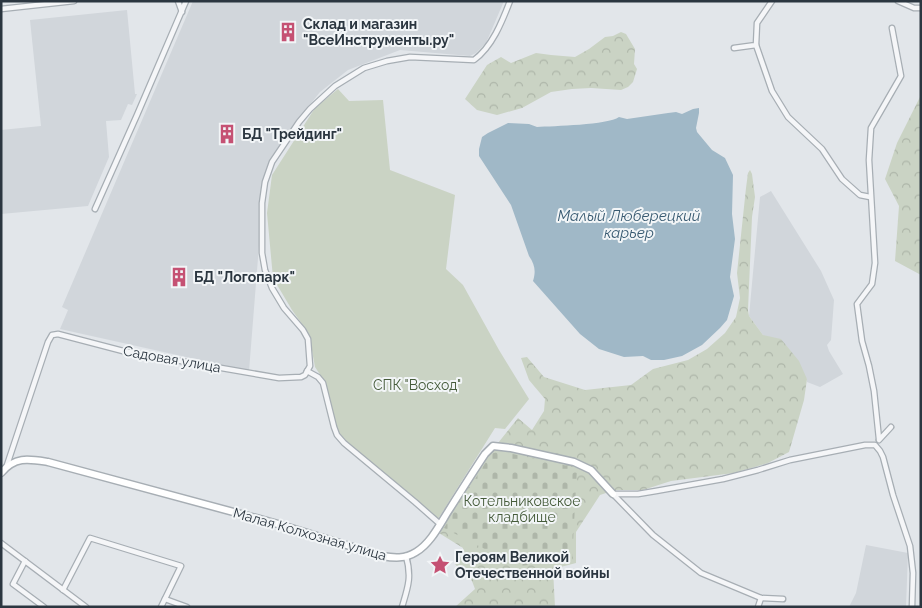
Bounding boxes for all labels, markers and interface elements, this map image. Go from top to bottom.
place label: Склад и магазин "ВсеИнструменты.ру" [303,16,454,48]
building icon: Склад и магазин "ВсеИнструменты.ру" [277,21,299,43]
building icon: БД "Трейдинг" [216,123,238,145]
place label: БД "Трейдинг" [242,126,342,142]
water label: Малый Люберецкий карьер [558,207,701,242]
building icon: БД "Логопарк" [168,266,190,288]
place label: БД "Логопарк" [194,269,295,285]
street label: Садовая улица [122,343,222,375]
park label: СПК "Восход" [373,377,461,393]
park label: Котельниковское кладбище [464,493,580,525]
street label: Малая Колхозная улица [232,504,388,564]
place label: Героям Великой Отечественной войны [455,549,610,581]
place icon: Героям Великой Отечественной войны [429,554,451,576]

